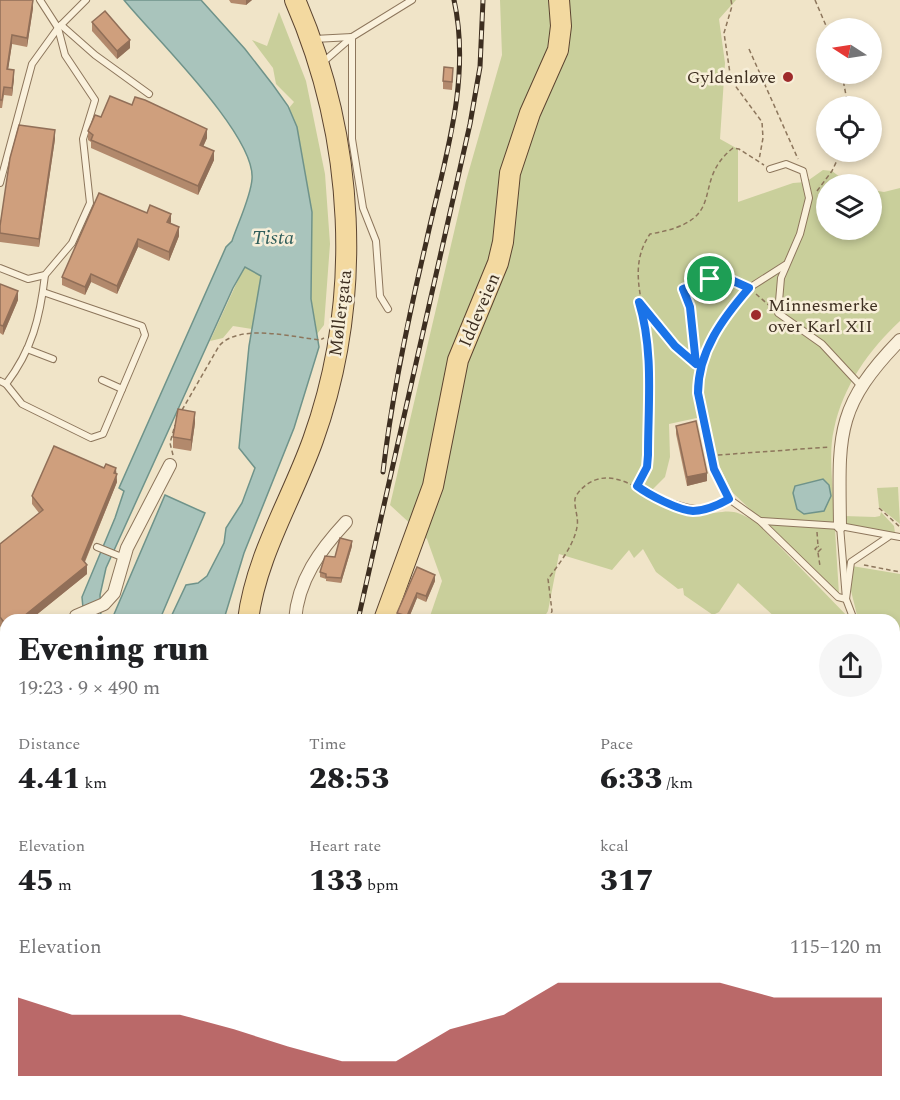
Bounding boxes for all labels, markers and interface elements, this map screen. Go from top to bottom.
north arrow [816,18,882,84]
map controls [816,18,882,240]
place label: Gyldenløve [687,64,776,91]
marker: Gyldenløve [781,70,795,84]
button: locate [816,96,882,162]
button: layers [816,174,882,240]
water label: Tista [252,223,294,253]
pin [684,253,735,304]
icon: arrive [693,262,726,295]
street label: Møllergata [322,268,359,358]
street label: Iddeveien [452,269,507,351]
place label: Minnesmerke over Karl XII [768,292,878,340]
marker: Minnesmerke over Karl XII [749,308,763,322]
text: Evening run [18,625,209,675]
button: share [819,634,882,697]
text: 19:23 · 9 × 490 m [18,673,160,703]
text: Distance [18,732,80,756]
text: Time [309,732,346,756]
text: Pace [600,732,633,756]
text: 4.41 [18,756,80,802]
text: 28:53 [309,756,389,802]
text: 6:33 [600,756,662,802]
text: km [80,771,107,795]
text: /km [662,771,693,795]
text: Elevation [18,834,85,858]
text: Heart rate [309,834,381,858]
text: kcal [600,834,629,858]
text: 45 [18,858,54,904]
text: 133 [309,858,363,904]
text: 317 [600,858,654,904]
text: m [54,873,72,897]
text: bpm [363,873,399,897]
text: Elevation [18,932,102,962]
text: 115–120 m [790,932,882,962]

